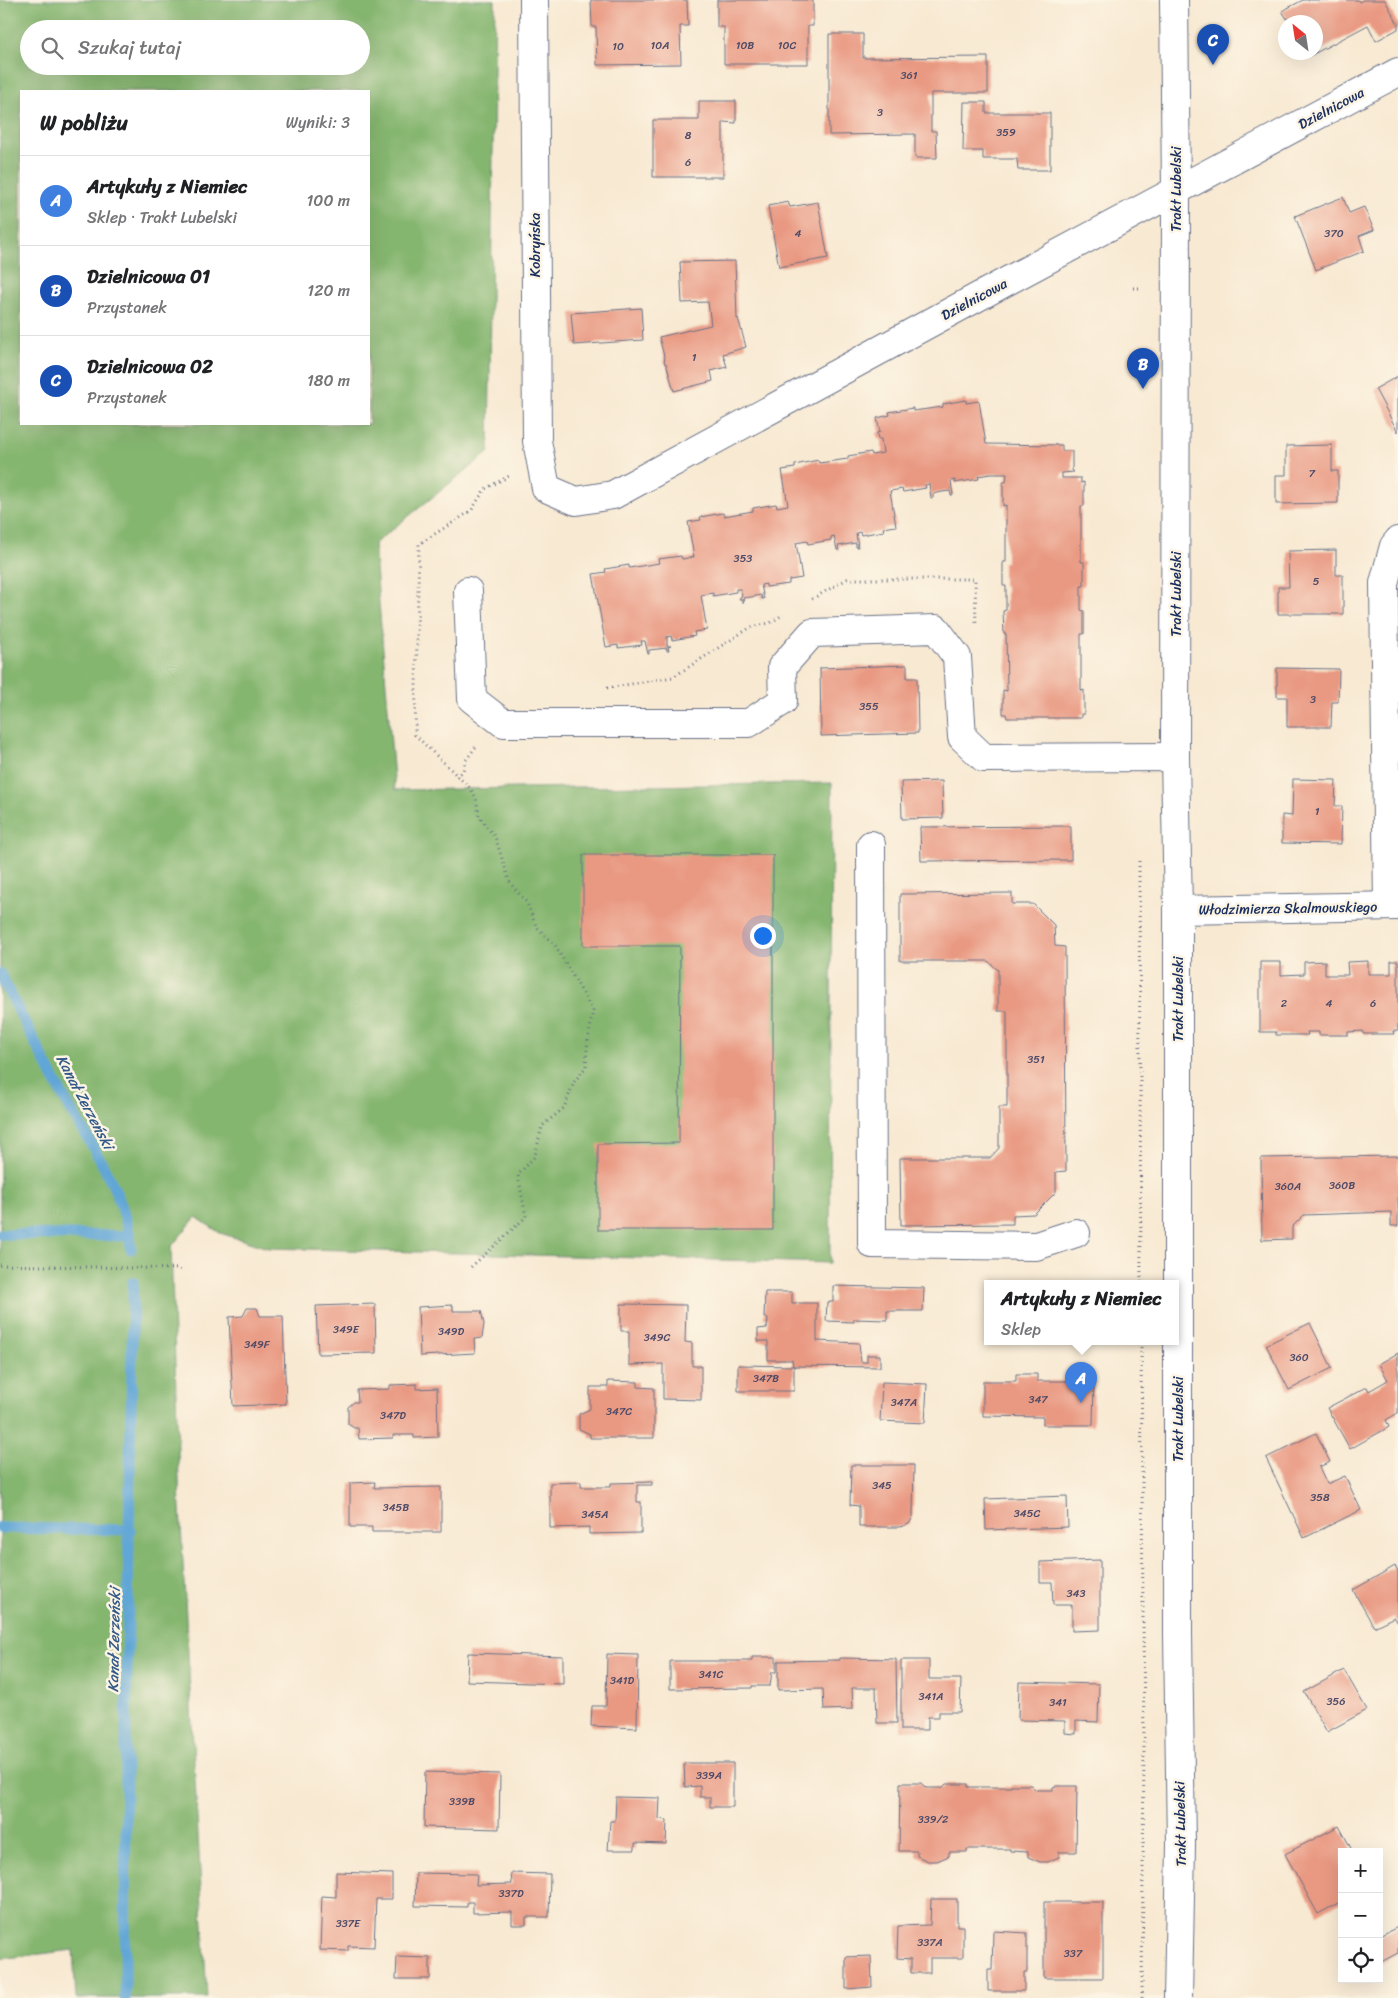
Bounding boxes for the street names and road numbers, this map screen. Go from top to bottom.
street label: Dzielnicowa [1293,80,1370,136]
street label: Trakt Lubelski [1164,145,1189,232]
street label: Kobryńska [523,213,548,277]
street label: Dzielnicowa [936,271,1013,327]
street label: Trakt Lubelski [1164,550,1189,637]
street label: Włodzimierza Skalmowskiego [1198,894,1378,923]
street label: Trakt Lubelski [1166,955,1191,1042]
street label: Trakt Lubelski [1166,1375,1191,1462]
street label: Trakt Lubelski [1167,1780,1194,1867]

